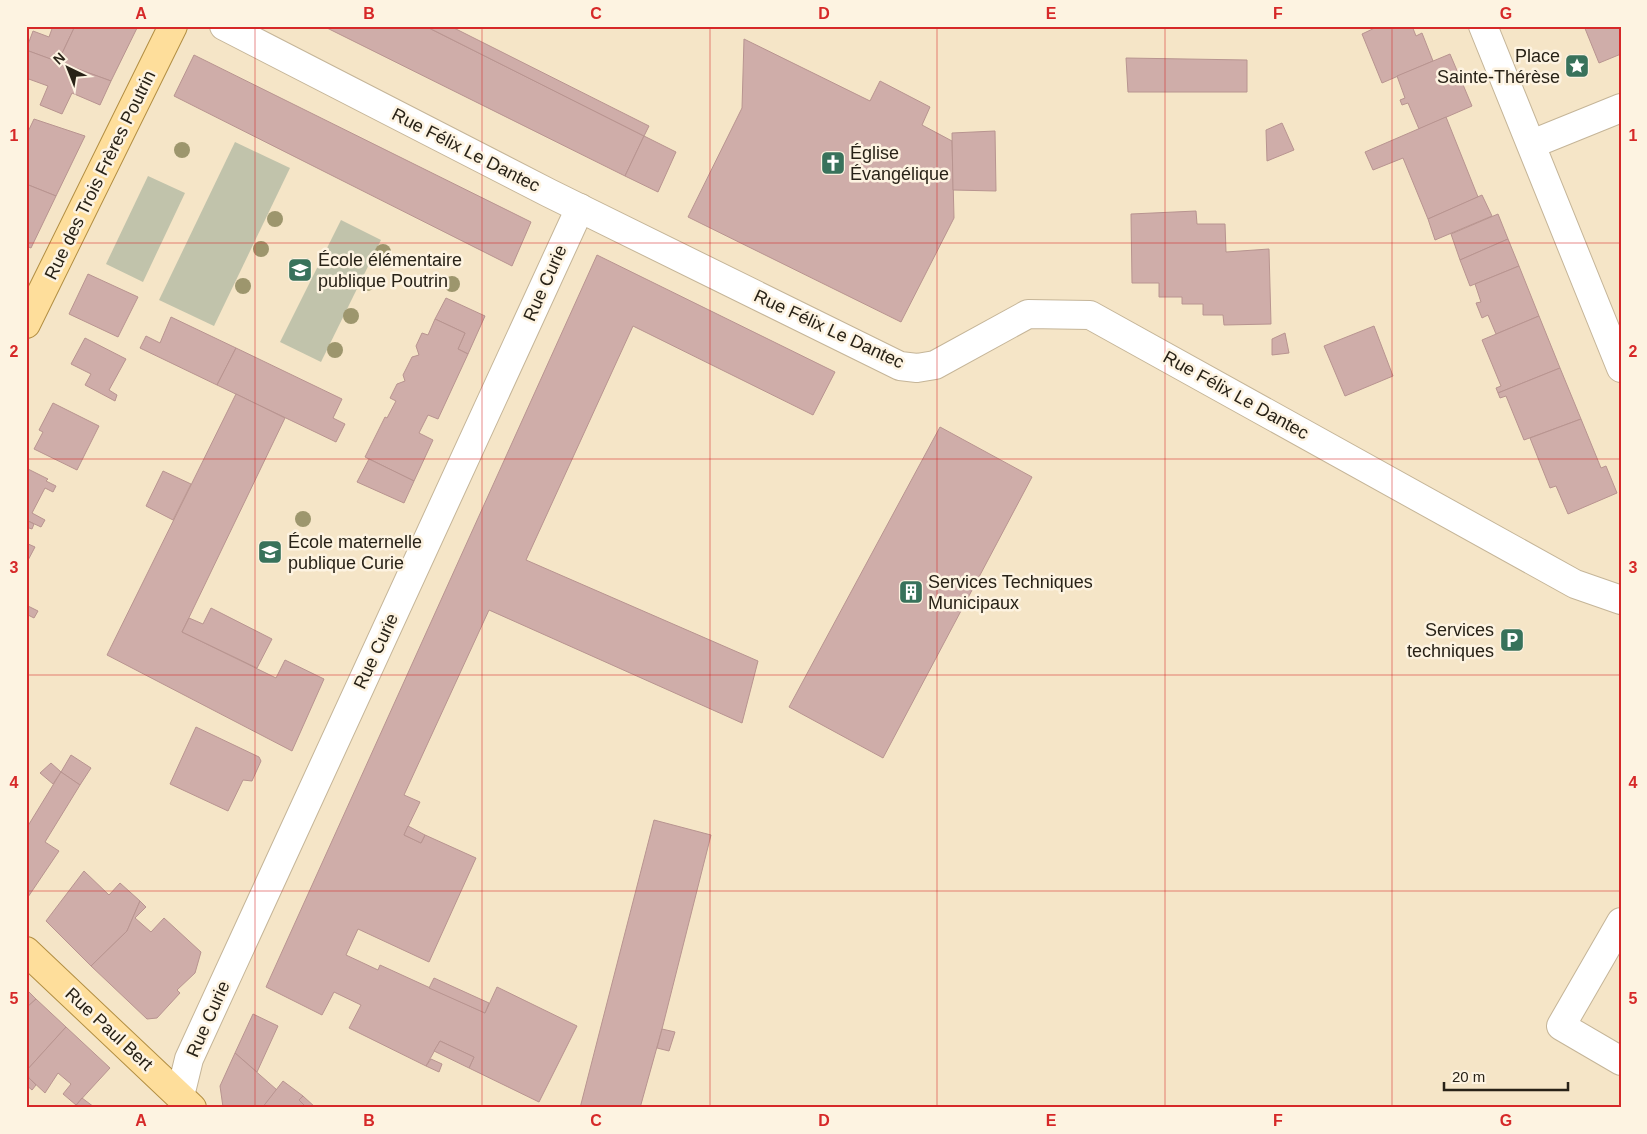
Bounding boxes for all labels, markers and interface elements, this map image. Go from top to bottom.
text: A [135,5,147,22]
text: B [363,5,375,22]
text: C [590,5,602,22]
text: D [818,5,830,22]
text: E [1046,5,1057,22]
text: F [1273,5,1283,22]
text: G [1500,5,1512,22]
north arrow [42,42,92,92]
place label: Place Sainte-Thérèse [1437,46,1560,87]
text: N [50,49,68,68]
place icon: Place Sainte-Thérèse [1564,53,1590,79]
street label: Rue des Trois Frères Poutrin [41,67,159,283]
street label: Rue Félix Le Dantec [389,104,543,196]
text: 1 [10,127,19,144]
text: 1 [1629,127,1638,144]
place label: Église Évangélique [850,143,949,184]
church icon: Église Évangélique [820,150,846,176]
street label: Rue Curie [519,242,571,324]
place label: École élémentaire publique Poutrin [318,250,462,291]
school or university icon: École élémentaire publique Poutrin [287,257,313,283]
street label: Rue Félix Le Dantec [751,285,907,373]
text: 2 [10,343,19,360]
text: 2 [1629,343,1638,360]
street label: Rue Félix Le Dantec [1160,347,1312,443]
place label: École maternelle publique Curie [288,532,422,573]
school or university icon: École maternelle publique Curie [257,539,283,565]
text: 3 [10,559,19,576]
text: 3 [1629,559,1638,576]
place label: Services Techniques Municipaux [928,572,1093,613]
building icon: Services Techniques Municipaux [898,579,924,605]
street label: Rue Curie [350,610,402,692]
place label: Services techniques [1407,620,1494,661]
parking icon: Services techniques [1499,627,1525,653]
text: 4 [10,774,19,791]
text: 4 [1629,774,1638,791]
street label: Rue Curie [182,978,234,1060]
street label: Rue Paul Bert [61,983,157,1075]
text: 5 [10,990,19,1007]
text: 5 [1629,990,1638,1007]
scale bar [1444,1059,1568,1091]
text: 20 m [1452,1068,1485,1085]
text: A [135,1112,147,1129]
text: B [363,1112,375,1129]
text: C [590,1112,602,1129]
text: D [818,1112,830,1129]
text: E [1046,1112,1057,1129]
text: F [1273,1112,1283,1129]
text: G [1500,1112,1512,1129]

